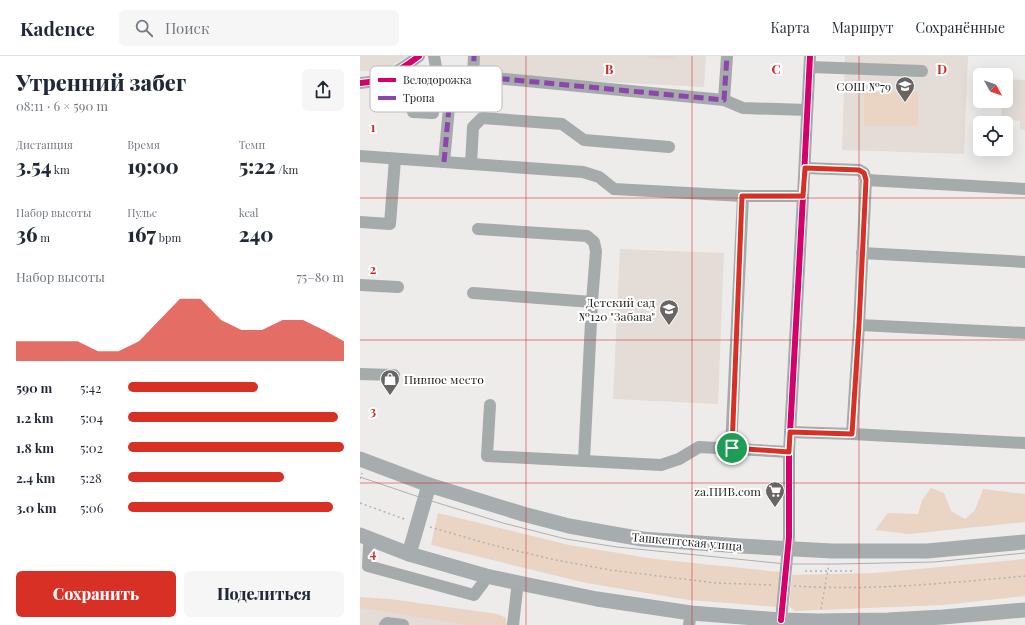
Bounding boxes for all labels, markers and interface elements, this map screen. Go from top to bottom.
search box [119,10,399,46]
text: Kadence [20,15,95,41]
icon: search [133,17,155,39]
text: Поиск [165,18,209,38]
text: Карта [770,18,810,37]
text: Маршрут [832,18,894,37]
text: Сохранённые [916,18,1005,37]
text: B [605,60,614,77]
text: C [771,60,781,77]
text: D [937,60,947,77]
legend [370,66,502,112]
text: Утренний забег [16,67,186,97]
north arrow [973,68,1013,108]
map controls [973,68,1013,156]
button: share [302,69,344,111]
text: Велодорожка [403,72,472,87]
school or university icon: СОШ №79 [894,75,916,103]
place label: СОШ №79 [836,78,891,94]
text: Тропа [403,90,435,105]
text: 08:11 · 6 × 590 m [16,97,108,114]
button: locate [973,116,1013,156]
text: 1 [371,118,376,135]
text: Дистанция [16,137,73,152]
text: Время [127,137,160,152]
text: Темп [239,137,265,152]
text: 3.54 [16,152,51,179]
text: 19:00 [127,152,179,179]
text: 5:22 [239,152,276,179]
text: km [51,162,70,177]
text: /km [276,162,298,177]
text: Набор высоты [16,205,91,220]
text: Пульс [127,205,157,220]
text: kcal [239,205,258,220]
text: 36 [16,220,38,247]
text: 167 [127,220,156,247]
text: 240 [239,220,273,247]
text: m [38,230,50,245]
text: bpm [156,230,181,245]
text: 2 [370,260,377,277]
text: Набор высоты [16,268,105,285]
text: 75–80 m [297,268,344,285]
place label: Детский сад №120 "Забава" [579,294,656,324]
school or university icon: Детский сад №120 "Забава" [658,298,680,326]
shop icon: Пивное место [379,368,401,396]
place label: Пивное место [404,371,484,387]
text: 590 m [16,379,52,396]
text: 5:42 [80,379,102,396]
text: 3 [370,402,376,419]
text: 1.2 km [16,409,53,426]
text: 5:04 [80,409,103,426]
pin [715,431,749,465]
icon: arrive [721,437,743,459]
text: 1.8 km [16,439,54,456]
text: 5:02 [80,439,103,456]
text: 2.4 km [16,469,55,486]
text: 5:28 [80,469,102,486]
supermarket icon: za.ПИВ.com [764,480,786,508]
place label: za.ПИВ.com [694,483,761,499]
text: 3.0 km [16,499,56,516]
text: 5:06 [80,499,103,516]
street label: Ташкентская улица [631,528,743,554]
text: 4 [370,544,377,561]
button: Сохранить [16,571,176,617]
button: Поделиться [184,571,344,617]

